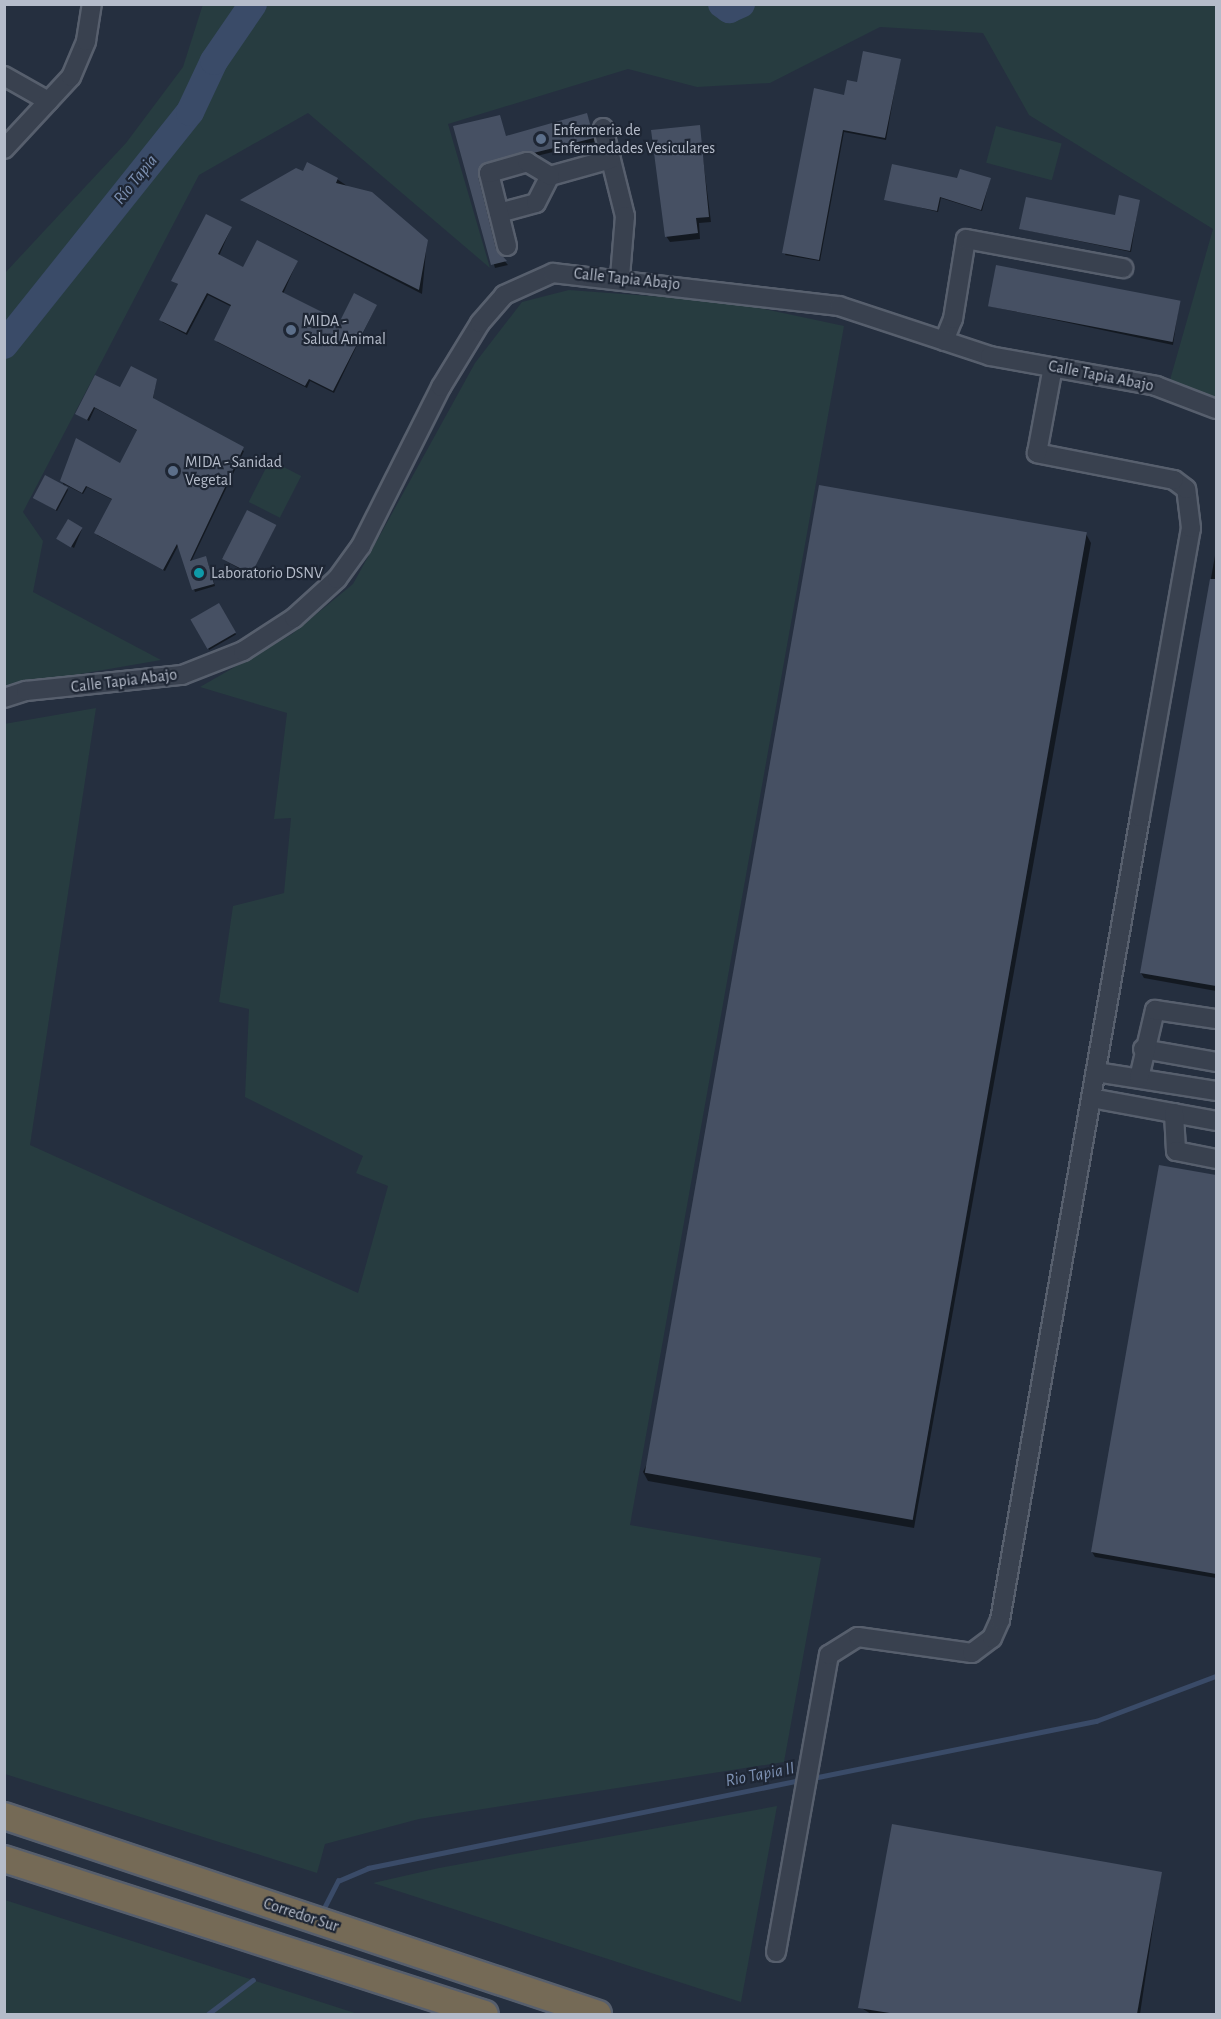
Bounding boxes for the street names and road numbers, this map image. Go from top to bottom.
street label: Calle Tapia Abajo [573,264,681,294]
street label: Calle Tapia Abajo [1047,356,1155,396]
street label: Calle Tapia Abajo [70,665,178,697]
street label: Corredor Sur [261,1894,341,1936]

